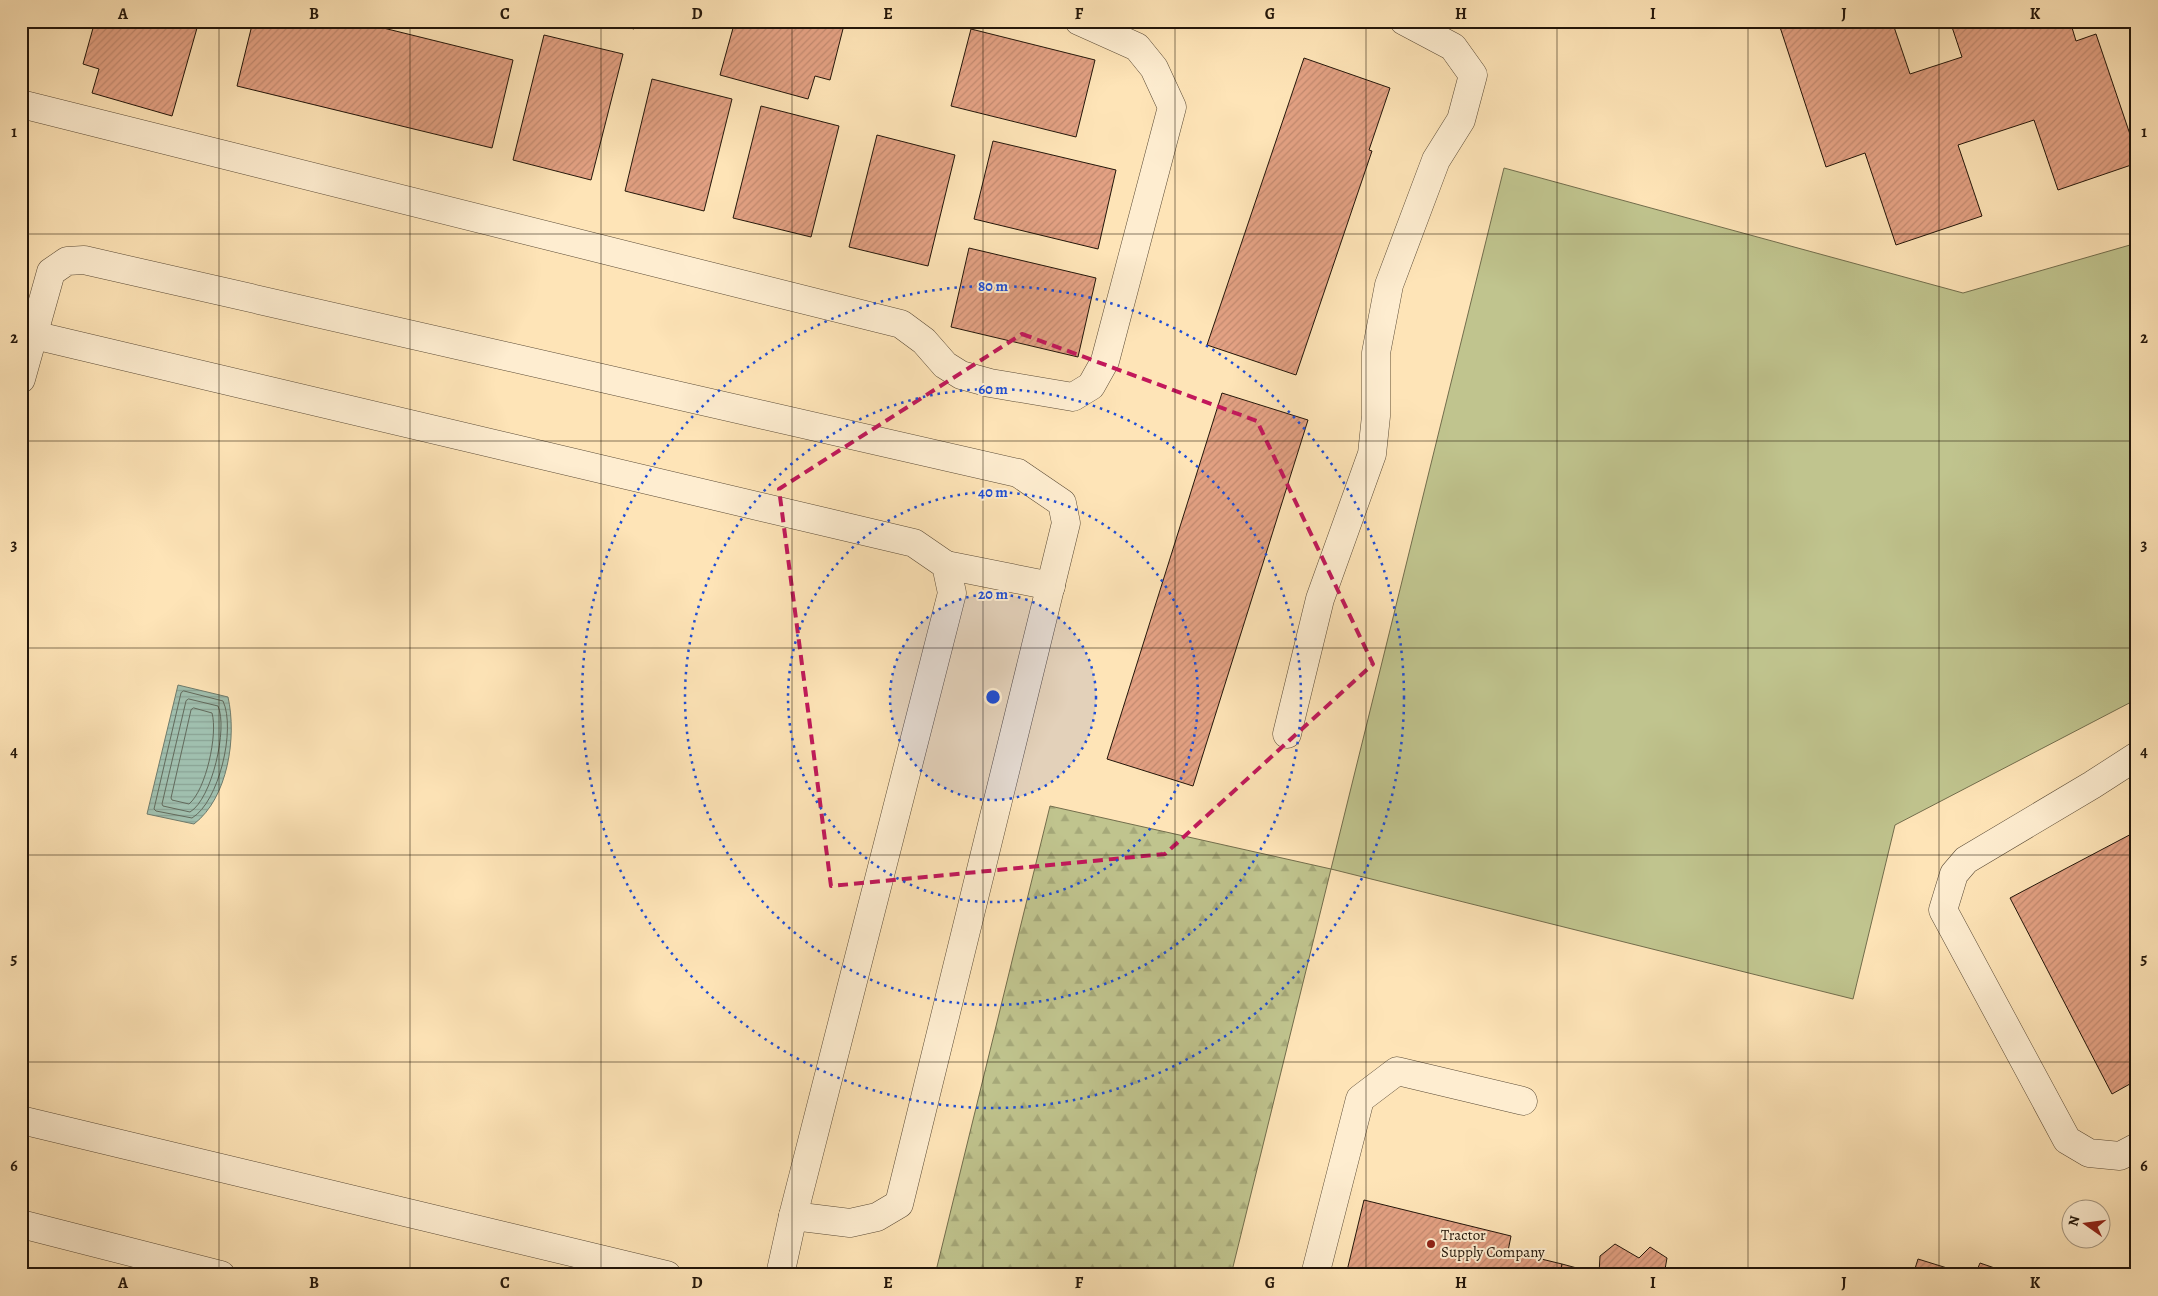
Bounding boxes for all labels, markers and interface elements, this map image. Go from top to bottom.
text: A [117,3,129,25]
text: B [309,3,319,25]
text: C [500,3,510,25]
text: D [691,3,703,25]
text: E [883,3,893,25]
text: F [1075,3,1084,25]
text: G [1265,3,1275,25]
text: H [1455,3,1467,25]
text: I [1650,3,1656,25]
text: J [1841,3,1847,25]
text: K [2030,3,2041,25]
text: 1 [11,121,17,143]
text: 1 [2141,121,2147,143]
text: 80 m [978,276,1008,296]
text: 2 [10,327,18,349]
text: 2 [2140,327,2148,349]
text: 60 m [978,379,1008,399]
text: 40 m [978,482,1008,502]
text: 3 [11,534,18,556]
text: 3 [2141,534,2148,556]
text: 20 m [978,584,1008,604]
centre of rings [984,688,1002,706]
text: 4 [10,741,18,763]
text: 4 [2140,741,2148,763]
text: 5 [11,948,18,970]
text: 5 [2141,948,2148,970]
text: 6 [10,1155,18,1177]
text: 6 [2140,1155,2148,1177]
north arrow [2060,1198,2110,1248]
text: N [2063,1214,2084,1228]
place label: Tractor Supply Company [1441,1225,1545,1262]
marker: Tractor Supply Company [1425,1238,1437,1250]
text: A [117,1272,129,1294]
text: B [309,1272,319,1294]
text: C [500,1272,510,1294]
text: D [691,1272,703,1294]
text: E [883,1272,893,1294]
text: F [1075,1272,1084,1294]
text: G [1265,1272,1275,1294]
text: H [1455,1272,1467,1294]
text: I [1650,1272,1656,1294]
text: J [1841,1272,1847,1294]
text: K [2030,1272,2041,1294]

